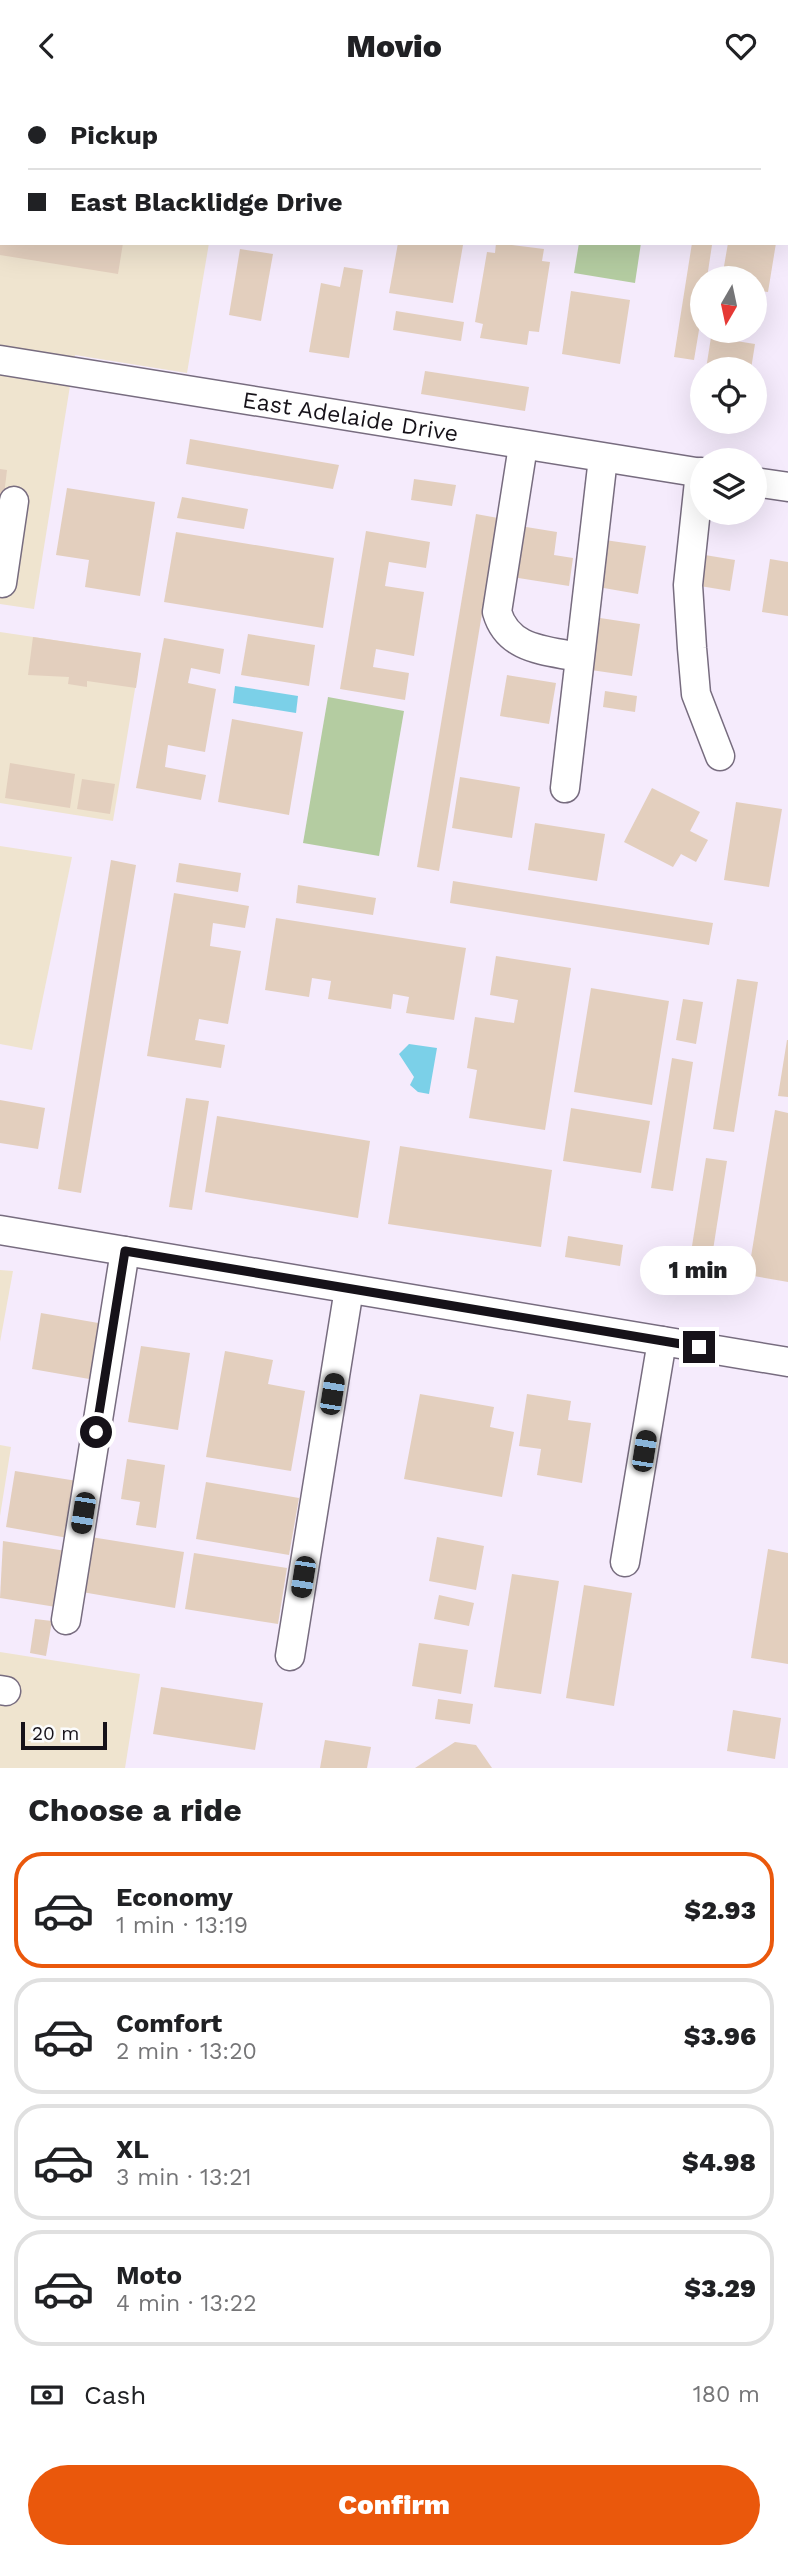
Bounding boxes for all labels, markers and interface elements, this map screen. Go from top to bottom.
icon: back [28,27,66,65]
text: Movio [346,27,442,65]
icon: heart [722,27,760,65]
text: Pickup [70,120,158,150]
text: East Blacklidge Drive [70,187,343,217]
north arrow [690,266,766,343]
map controls [690,266,767,525]
button: locate [690,357,767,434]
street label: East Adelaide Drive [241,386,460,447]
button: layers [690,448,767,525]
callout: 1 min [641,1245,757,1295]
text: 1 min [668,1257,728,1284]
route end [683,1331,715,1363]
car [319,1372,346,1416]
route start [80,1416,112,1448]
car [631,1429,658,1473]
car [70,1491,97,1535]
car [290,1555,317,1599]
scale bar [21,1719,107,1751]
text: 20 m [32,1722,79,1745]
text: Choose a ride [28,1791,242,1829]
icon: car [32,1879,95,1942]
text: Economy [116,1882,233,1912]
text: $2.93 [684,1895,756,1925]
text: 1 min · 13:19 [116,1912,248,1939]
icon: car [32,2005,95,2068]
text: Comfort [116,2008,222,2038]
text: $3.96 [684,2021,756,2051]
text: 2 min · 13:20 [116,2038,257,2065]
icon: car [32,2131,95,2194]
text: XL [116,2134,149,2164]
text: $4.98 [682,2147,756,2177]
text: 3 min · 13:21 [116,2164,252,2191]
icon: car [32,2257,95,2320]
text: Moto [116,2260,182,2290]
text: $3.29 [684,2273,756,2303]
text: 4 min · 13:22 [116,2290,257,2317]
icon: cash [28,2376,66,2414]
text: Cash [84,2380,146,2410]
text: 180 m [693,2381,760,2408]
button: Confirm [28,2465,760,2545]

